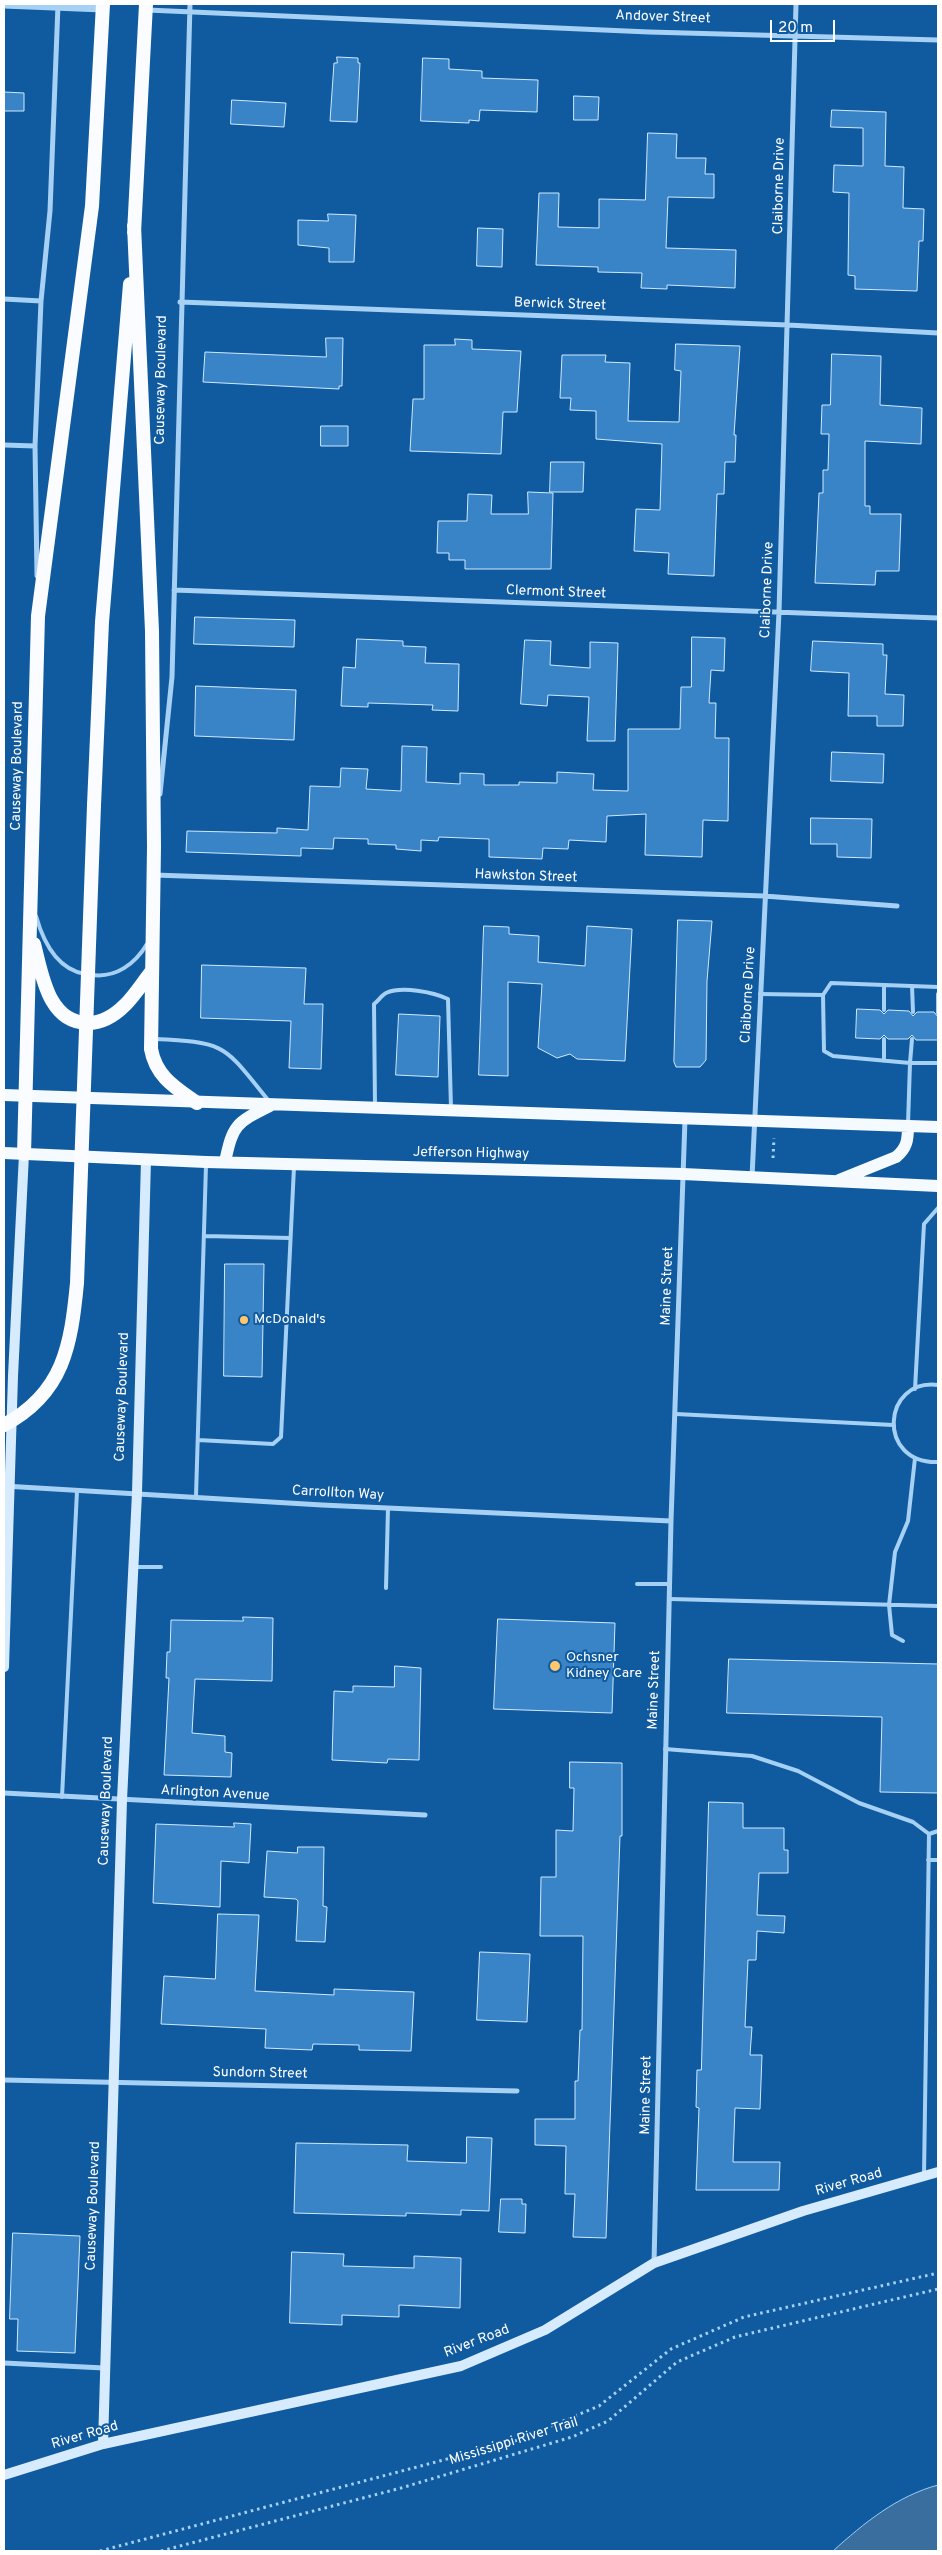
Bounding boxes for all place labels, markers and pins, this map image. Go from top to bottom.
place label: McDonald's [254,1312,326,1328]
marker: McDonald's [238,1314,250,1326]
place label: Ochsner Kidney Care [566,1650,642,1682]
marker: Ochsner Kidney Care [548,1659,562,1673]

